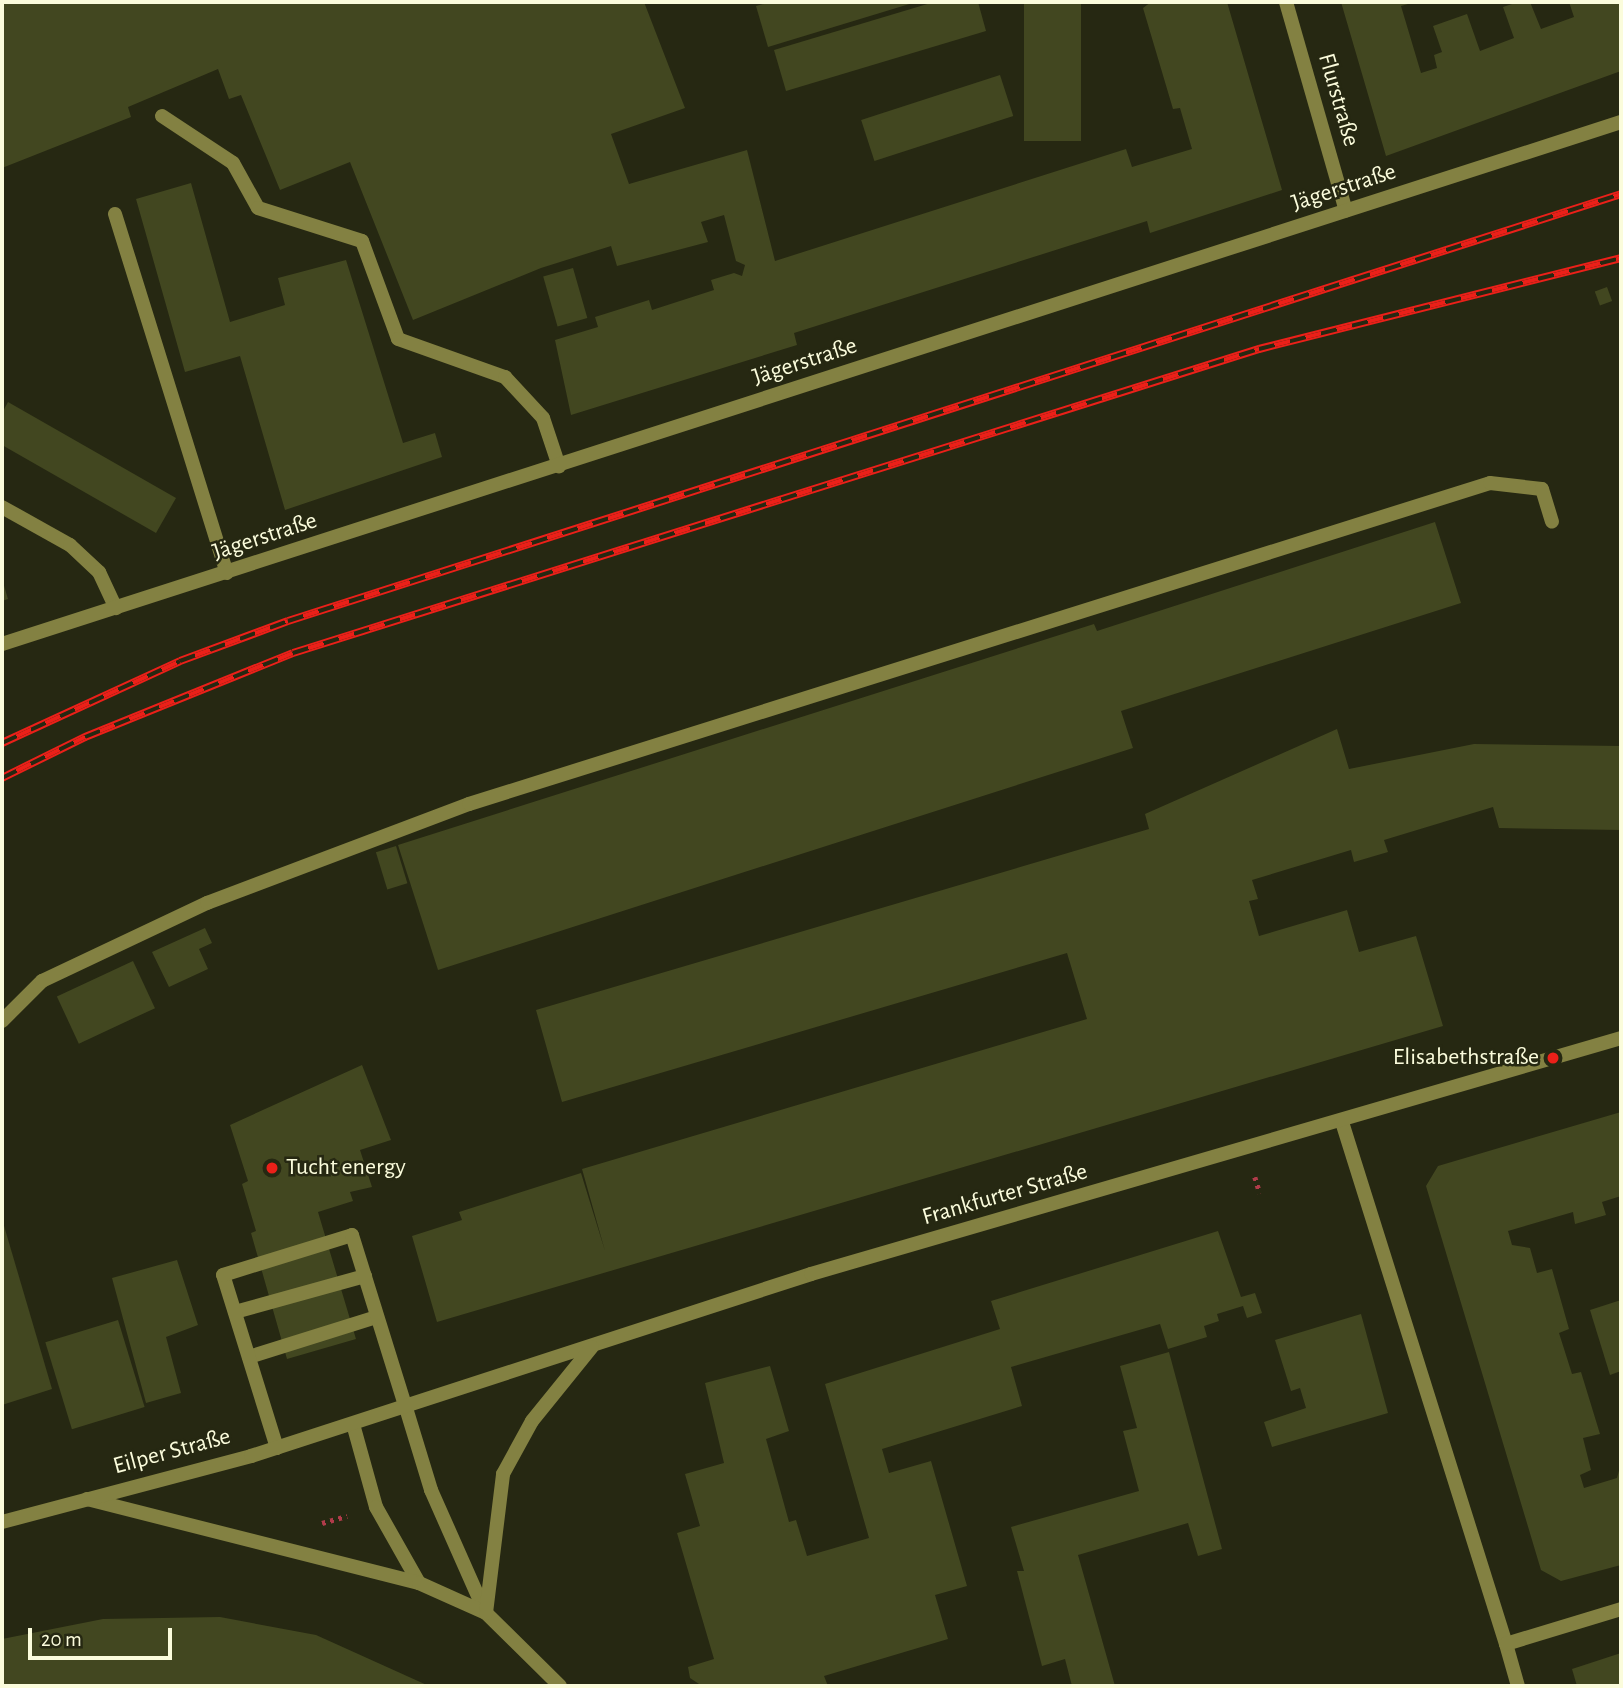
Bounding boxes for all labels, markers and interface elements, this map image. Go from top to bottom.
street label: Flurstraße [1311,50,1365,150]
street label: Jägerstraße [1288,158,1400,218]
street label: Jägerstraße [749,332,861,392]
street label: Jägerstraße [209,507,321,567]
place label: Elisabethstraße [1393,1044,1539,1072]
marker: Elisabethstraße [1545,1050,1561,1066]
place label: Tucht energy [286,1154,406,1182]
street label: Frankfurter Straße [919,1158,1091,1232]
marker: Tucht energy [264,1160,280,1176]
street label: Eilper Straße [110,1423,234,1481]
scale bar [32,1614,175,1658]
text: 20 m [41,1629,82,1650]

